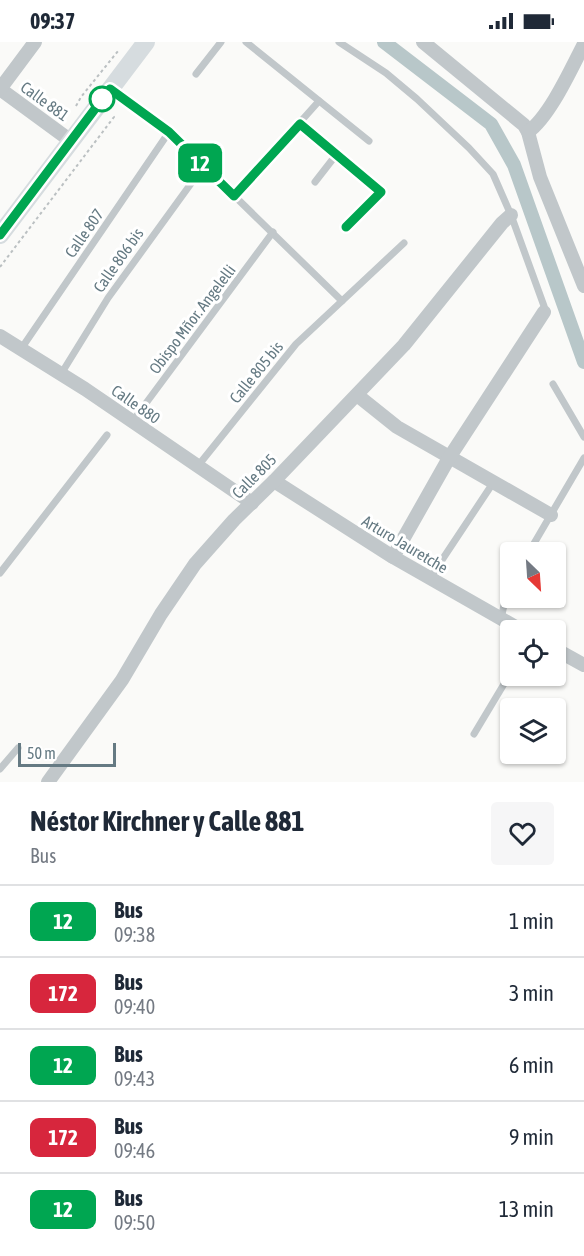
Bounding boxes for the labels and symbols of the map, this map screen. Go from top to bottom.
street label: Calle 881 [17,78,73,124]
unlabelled marker [89,86,115,112]
line badge: 12 [173,144,227,182]
street label: Calle 807 [61,205,107,261]
street label: Calle 806 bis [89,224,147,296]
street label: Obispo Mñor. Angelelli [145,261,240,378]
street label: Calle 805 bis [226,337,287,406]
street label: Calle 880 [108,381,164,427]
street label: Calle 805 [228,450,280,502]
street label: Arturo Jauretche [359,511,451,577]
north arrow [500,542,566,608]
scale bar [18,740,116,768]

